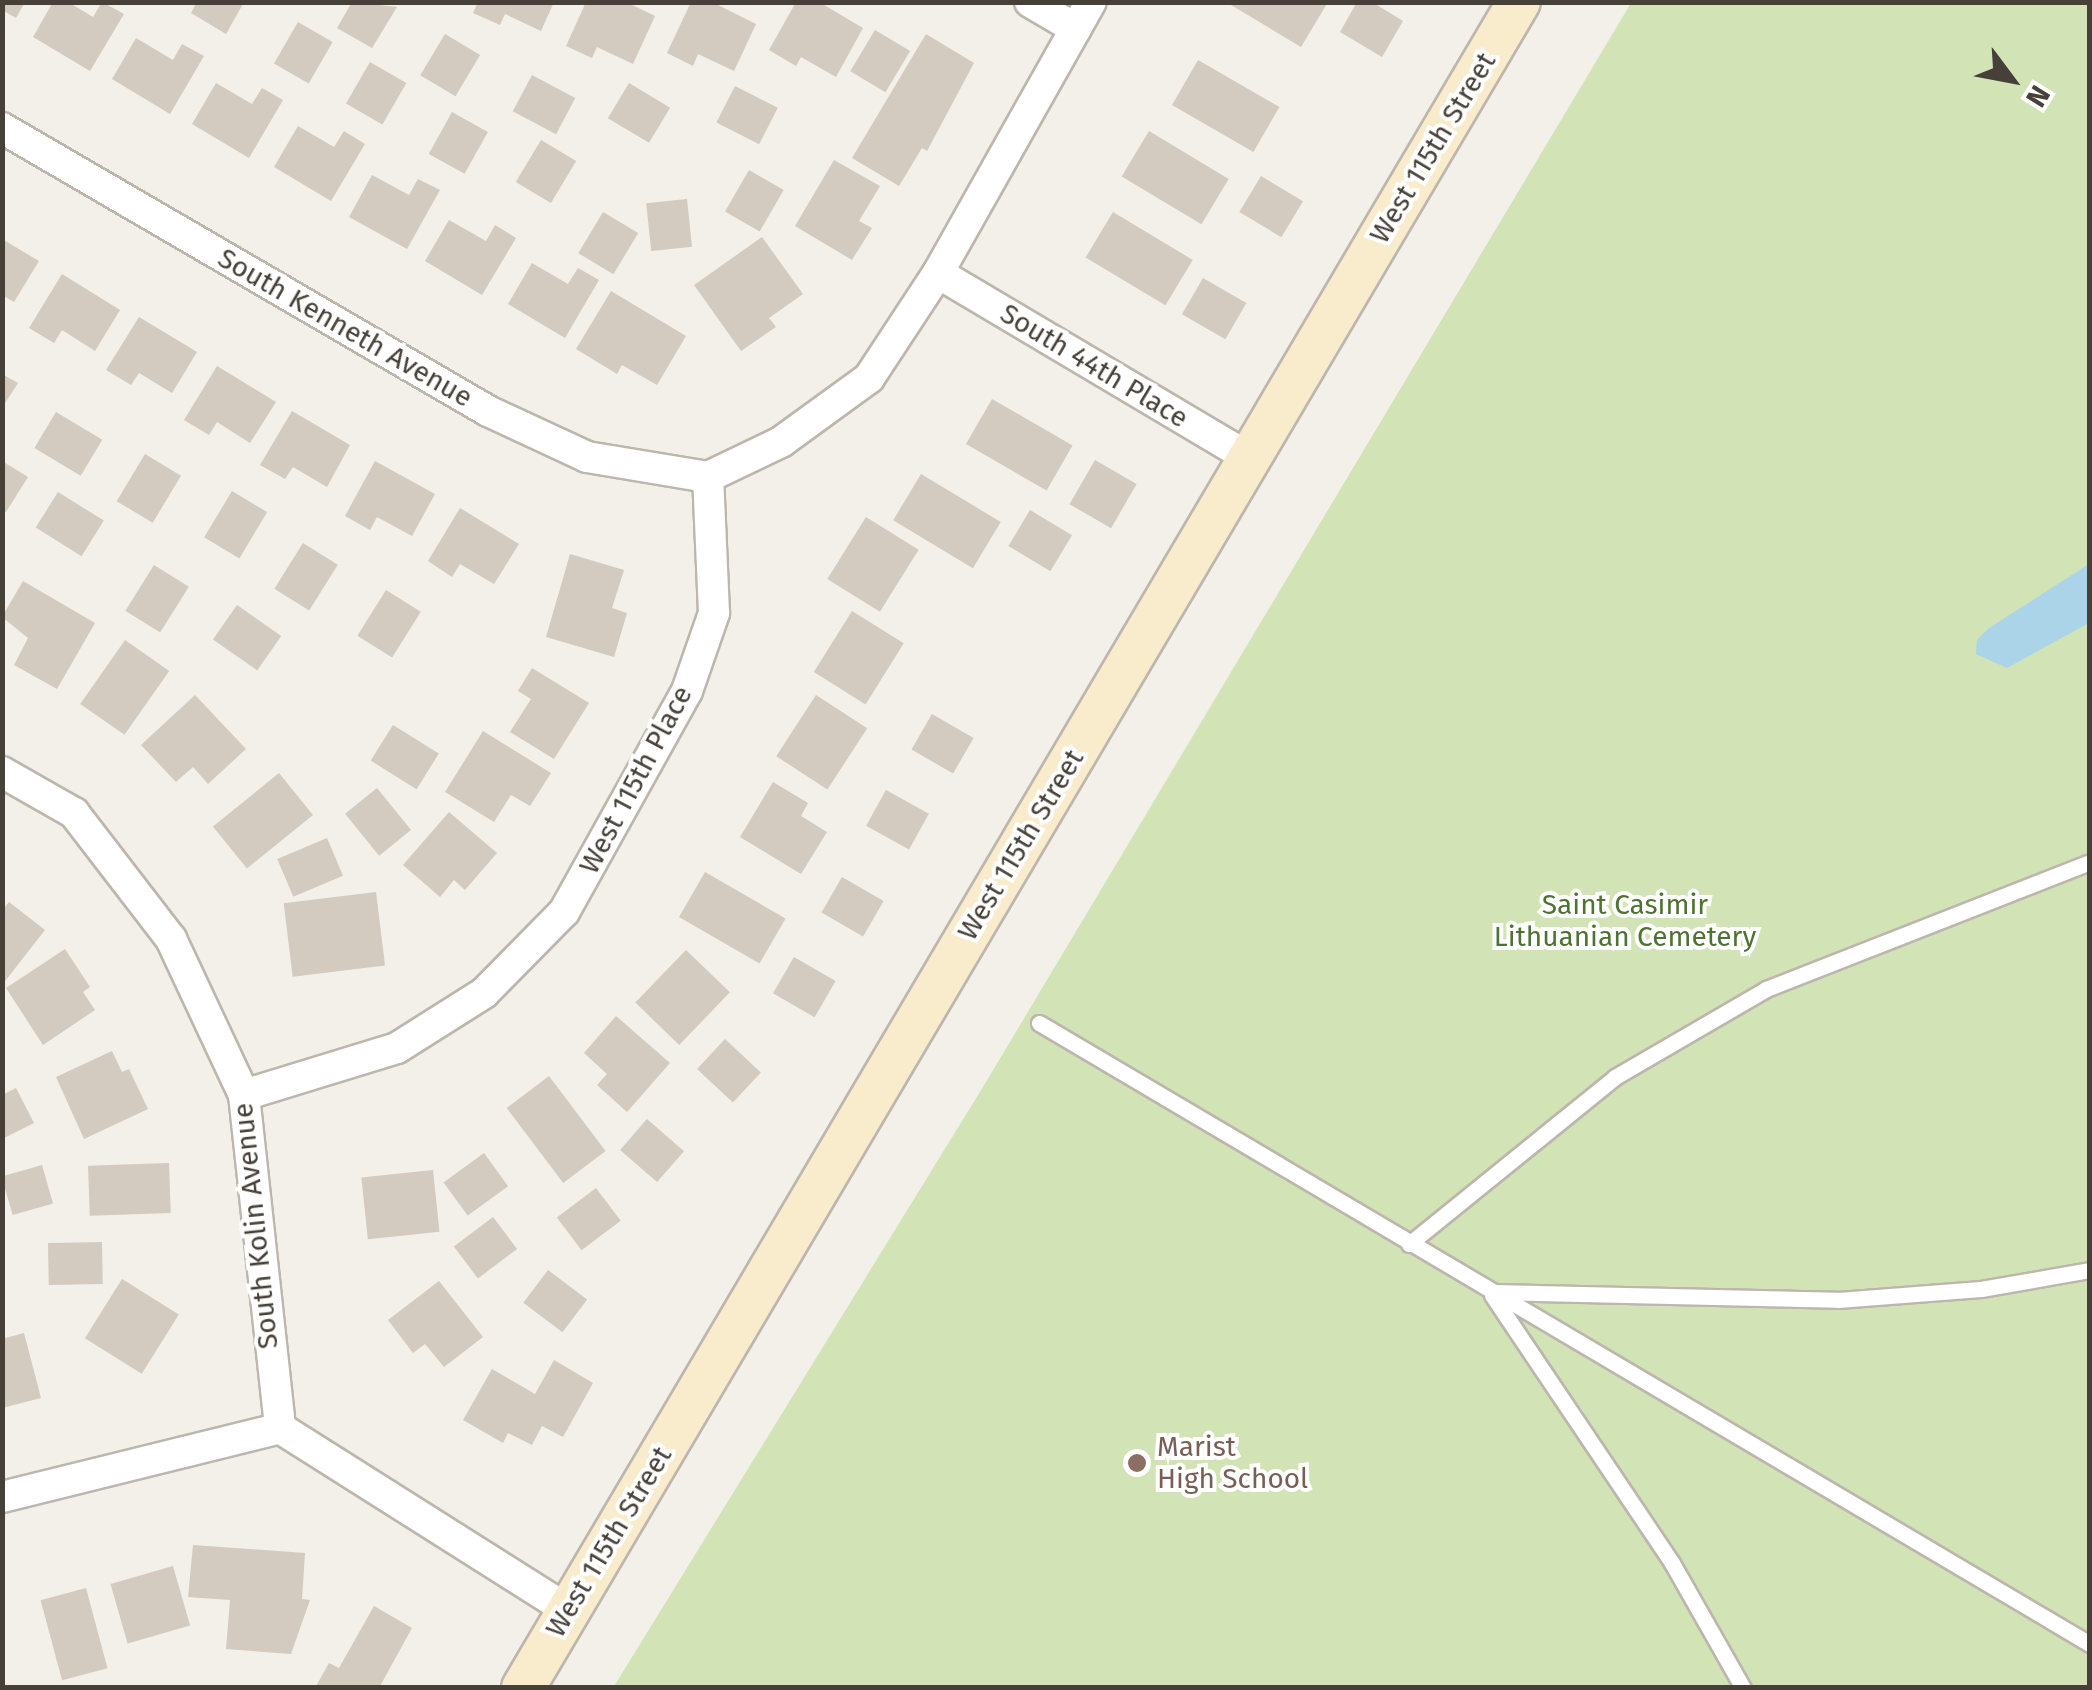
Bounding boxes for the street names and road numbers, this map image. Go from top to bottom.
street label: West 115th Street [1363,47,1503,249]
street label: South Kenneth Avenue [212,241,478,415]
street label: South 44th Place [994,297,1194,435]
street label: West 115th Place [572,680,700,880]
street label: West 115th Street [951,744,1091,946]
street label: South Kolin Avenue [226,1101,286,1351]
street label: West 115th Street [539,1441,679,1643]

